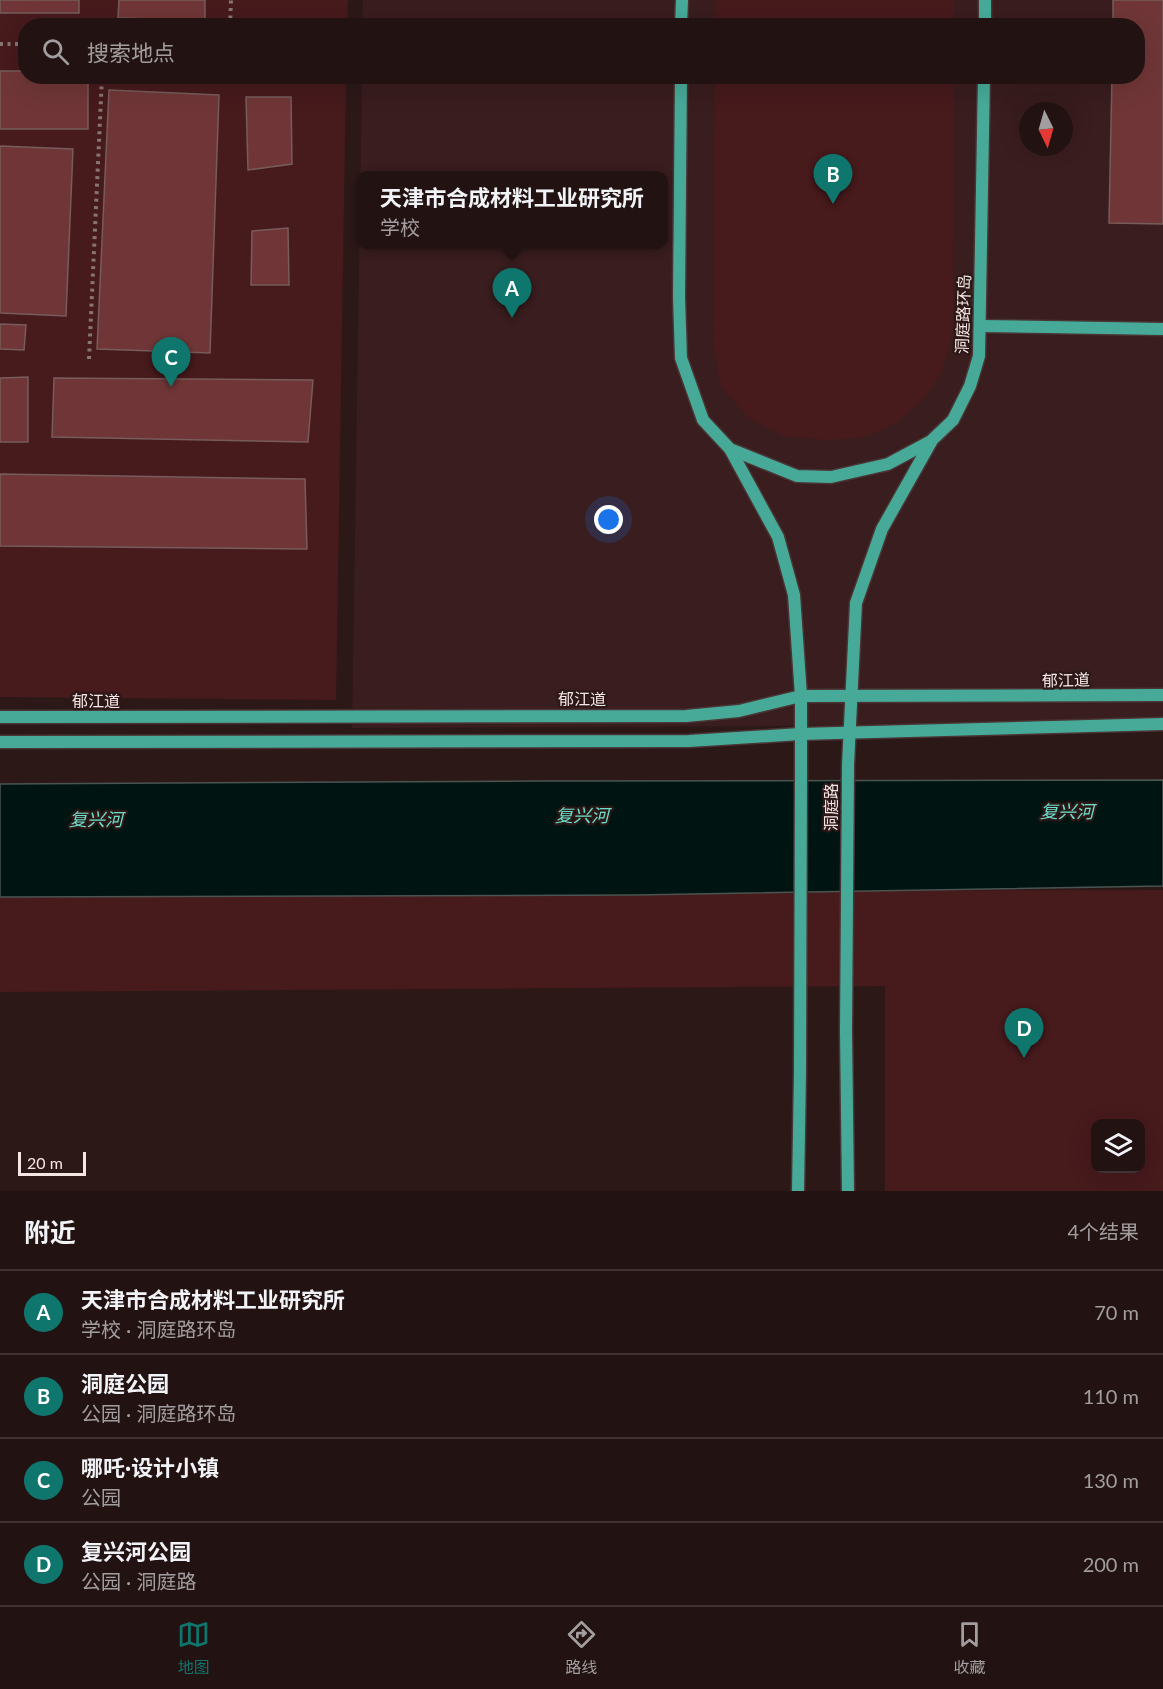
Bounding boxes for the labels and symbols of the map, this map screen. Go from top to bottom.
north arrow [1019,102,1073,156]
pin: B [814,154,852,204]
pin: A [492,268,532,318]
street label: 洞庭路环岛 [952,274,973,354]
pin: C [152,338,190,387]
your location [594,505,623,534]
street label: 郁江道 [1042,670,1090,689]
street label: 郁江道 [558,689,606,708]
street label: 郁江道 [72,691,120,710]
street label: 洞庭路 [821,783,840,831]
water label: 复兴河 [1040,800,1097,822]
water label: 复兴河 [555,804,612,826]
water label: 复兴河 [69,808,126,830]
pin: D [1004,1008,1044,1058]
scale bar [18,1149,86,1176]

